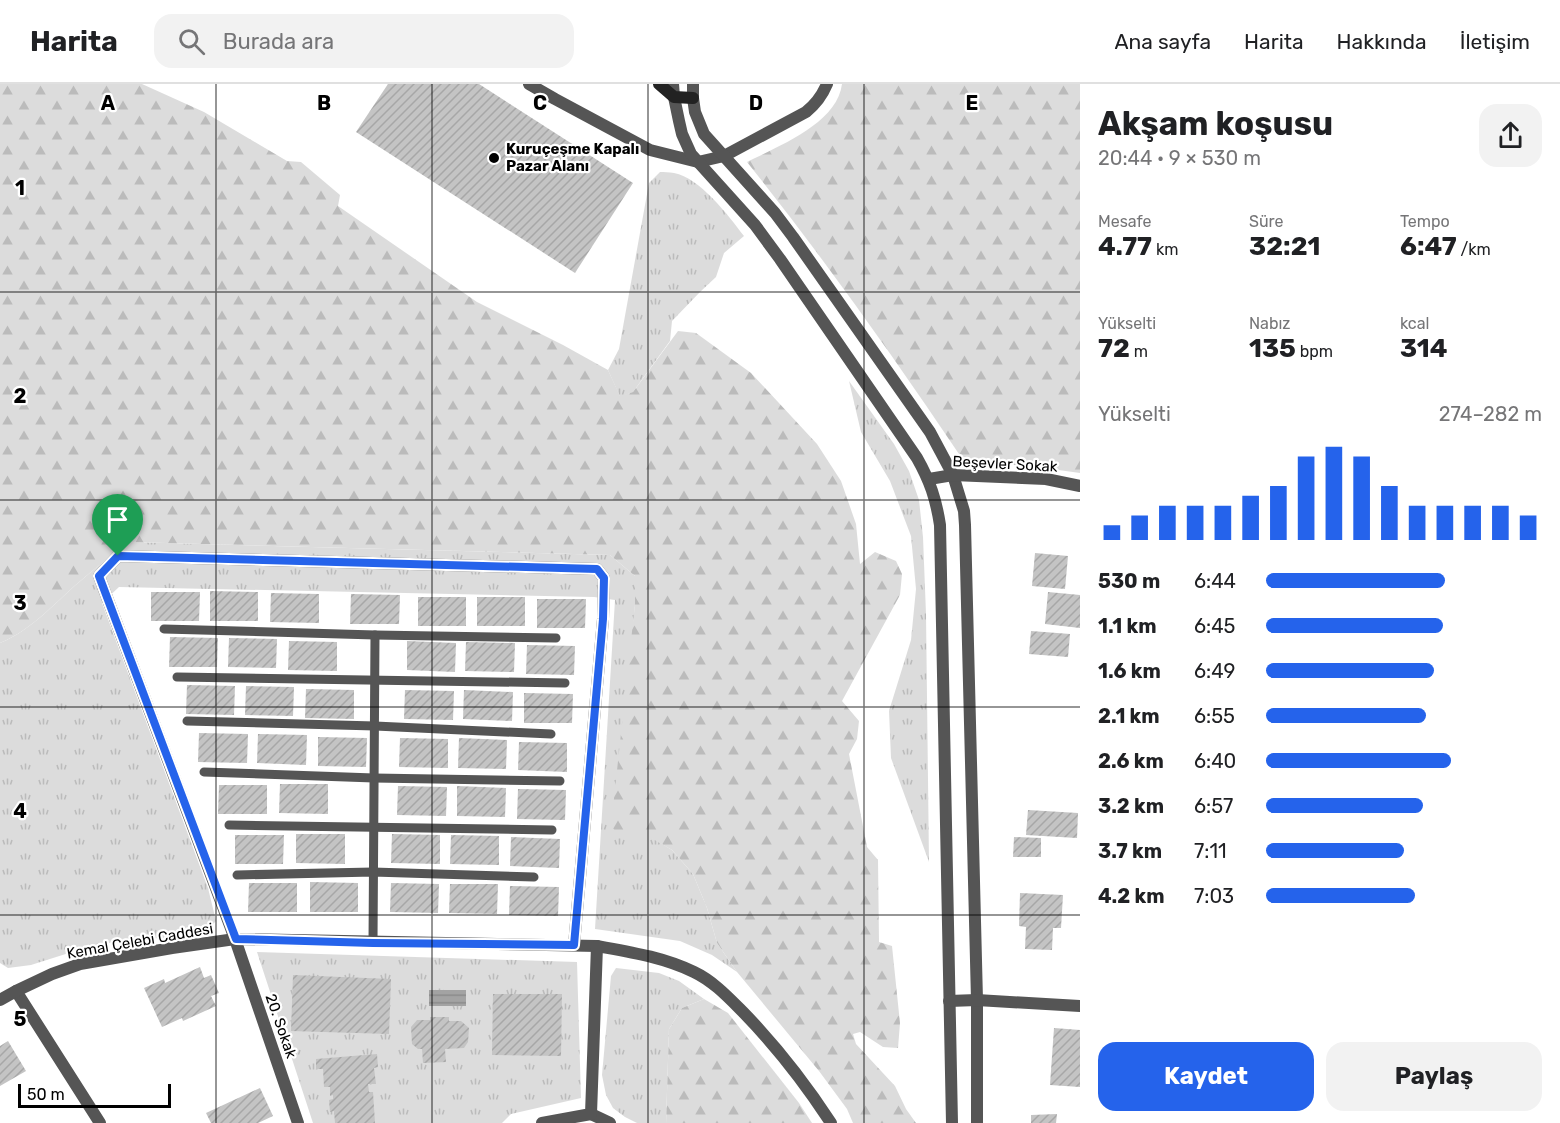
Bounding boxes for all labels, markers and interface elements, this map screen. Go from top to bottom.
search box [154,14,574,68]
text: Harita [30,25,118,58]
icon: search [175,25,208,58]
text: Burada ara [223,28,334,55]
text: Ana sayfa [1114,29,1211,54]
text: Harita [1244,29,1304,54]
text: Hakkında [1337,29,1427,54]
text: İletişim [1460,29,1530,54]
text: A [101,91,116,115]
text: B [317,91,331,115]
text: C [533,91,547,115]
text: D [749,91,763,115]
text: E [966,91,978,115]
text: Akşam koşusu [1098,104,1333,143]
button: share [1479,104,1542,167]
place label: Kuruçeşme Kapalı Pazar Alanı [506,140,639,175]
text: 20:44 · 9 × 530 m [1098,146,1261,170]
marker: Kuruçeşme Kapalı Pazar Alanı [487,151,501,165]
text: 1 [15,176,25,200]
text: Mesafe [1098,212,1152,231]
text: Süre [1249,212,1283,231]
text: Tempo [1400,212,1450,231]
text: 4.77 [1098,231,1152,262]
text: 32:21 [1249,231,1320,262]
text: 6:47 [1400,231,1457,262]
text: km [1152,240,1178,259]
text: /km [1457,240,1491,259]
text: Yükselti [1098,314,1156,333]
text: Nabız [1249,314,1291,333]
text: kcal [1400,314,1429,333]
text: 72 [1098,333,1130,364]
text: 135 [1249,333,1296,364]
text: 314 [1400,333,1447,364]
text: m [1130,342,1148,361]
text: bpm [1296,342,1333,361]
text: 2 [14,384,27,408]
text: Yükselti [1098,402,1171,426]
text: 274–282 m [1439,402,1542,426]
street label: Beşevler Sokak [952,452,1058,476]
pin [92,494,143,556]
icon: arrive [101,503,134,536]
text: 530 m [1098,569,1160,593]
text: 6:44 [1194,569,1236,593]
text: 3 [13,591,27,615]
text: 1.1 km [1098,614,1157,638]
text: 6:45 [1194,614,1235,638]
text: 1.6 km [1098,659,1161,683]
text: 6:49 [1194,659,1235,683]
text: 2.1 km [1098,704,1160,728]
text: 6:55 [1194,704,1235,728]
text: 2.6 km [1098,749,1164,773]
text: 6:40 [1194,749,1236,773]
text: 3.2 km [1098,794,1164,818]
text: 6:57 [1194,794,1233,818]
text: 4 [13,799,27,823]
text: 3.7 km [1098,839,1162,863]
text: 7:11 [1194,839,1227,863]
text: 4.2 km [1098,884,1164,908]
text: 7:03 [1194,884,1234,908]
street label: Kemal Çelebi Caddesi [65,919,215,963]
street label: 20. Sokak [262,991,301,1061]
text: 5 [14,1007,27,1031]
button: Kaydet [1098,1042,1314,1111]
button: Paylaş [1326,1042,1542,1111]
scale bar [18,1081,171,1108]
text: 50 m [27,1085,65,1104]

